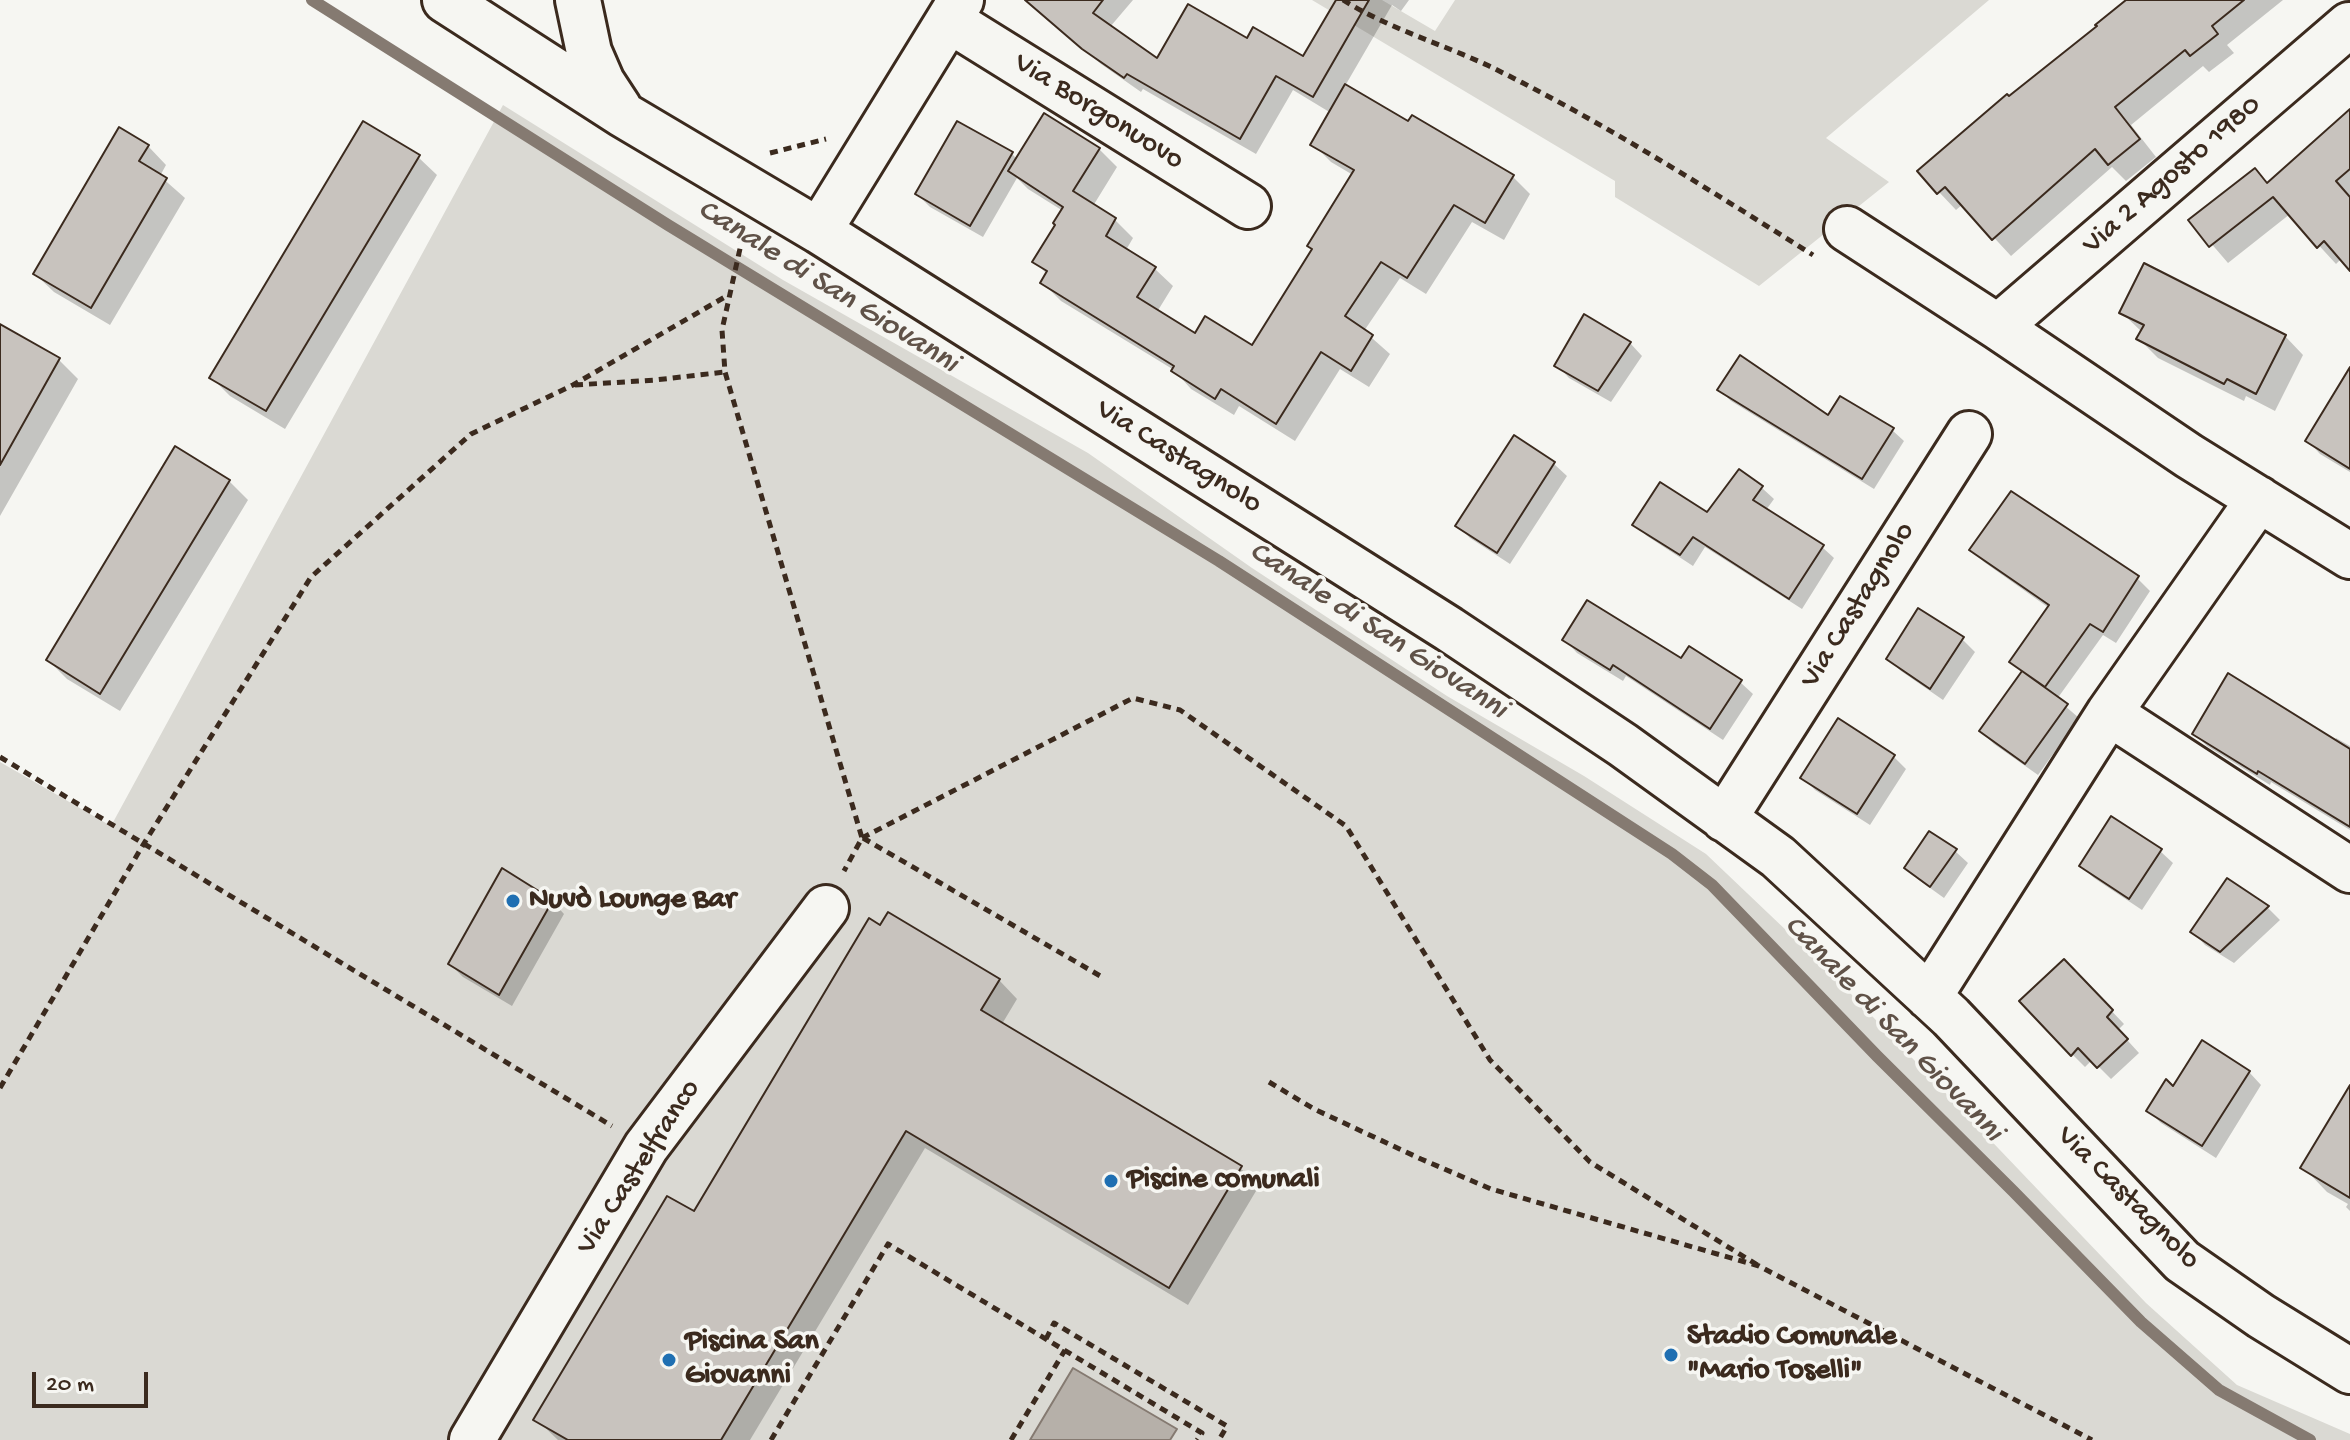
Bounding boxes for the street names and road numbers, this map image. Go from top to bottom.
street label: Via Borgonuovo [1006,46,1190,180]
street label: Via 2 Agosto 1980 [2076,88,2270,264]
street label: Via Castagnolo [1088,393,1268,523]
street label: Via Castagnolo [1794,516,1924,696]
street label: Via Castelfranco [570,1074,710,1262]
street label: Via Castagnolo [2047,1119,2207,1279]

